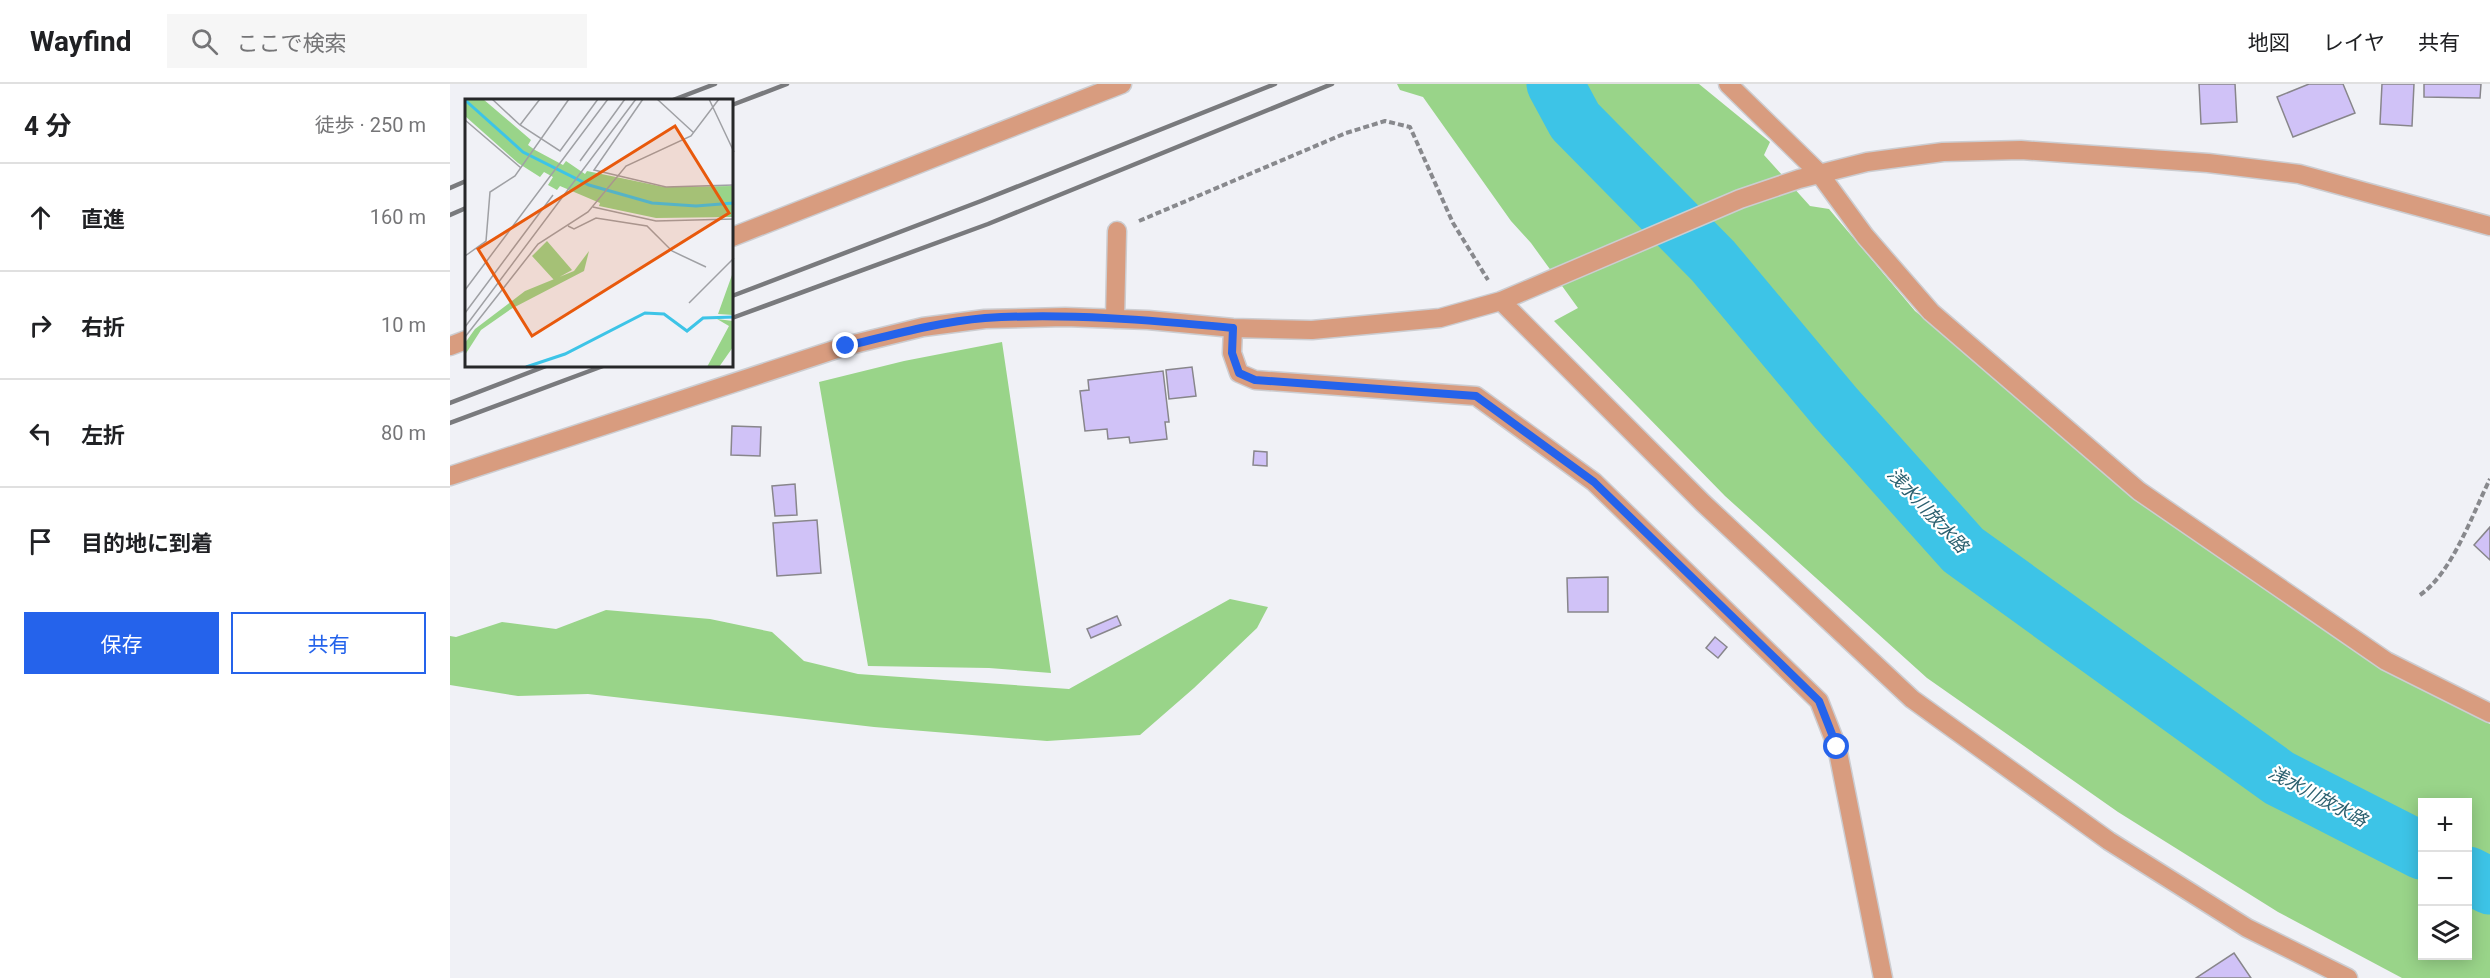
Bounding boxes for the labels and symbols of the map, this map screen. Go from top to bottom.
inset map [465,99,734,368]
route end [832,332,858,358]
water label: 浅水川放水路 [1883,463,1974,558]
route start [1823,733,1849,759]
water label: 浅水川放水路 [2265,761,2372,832]

